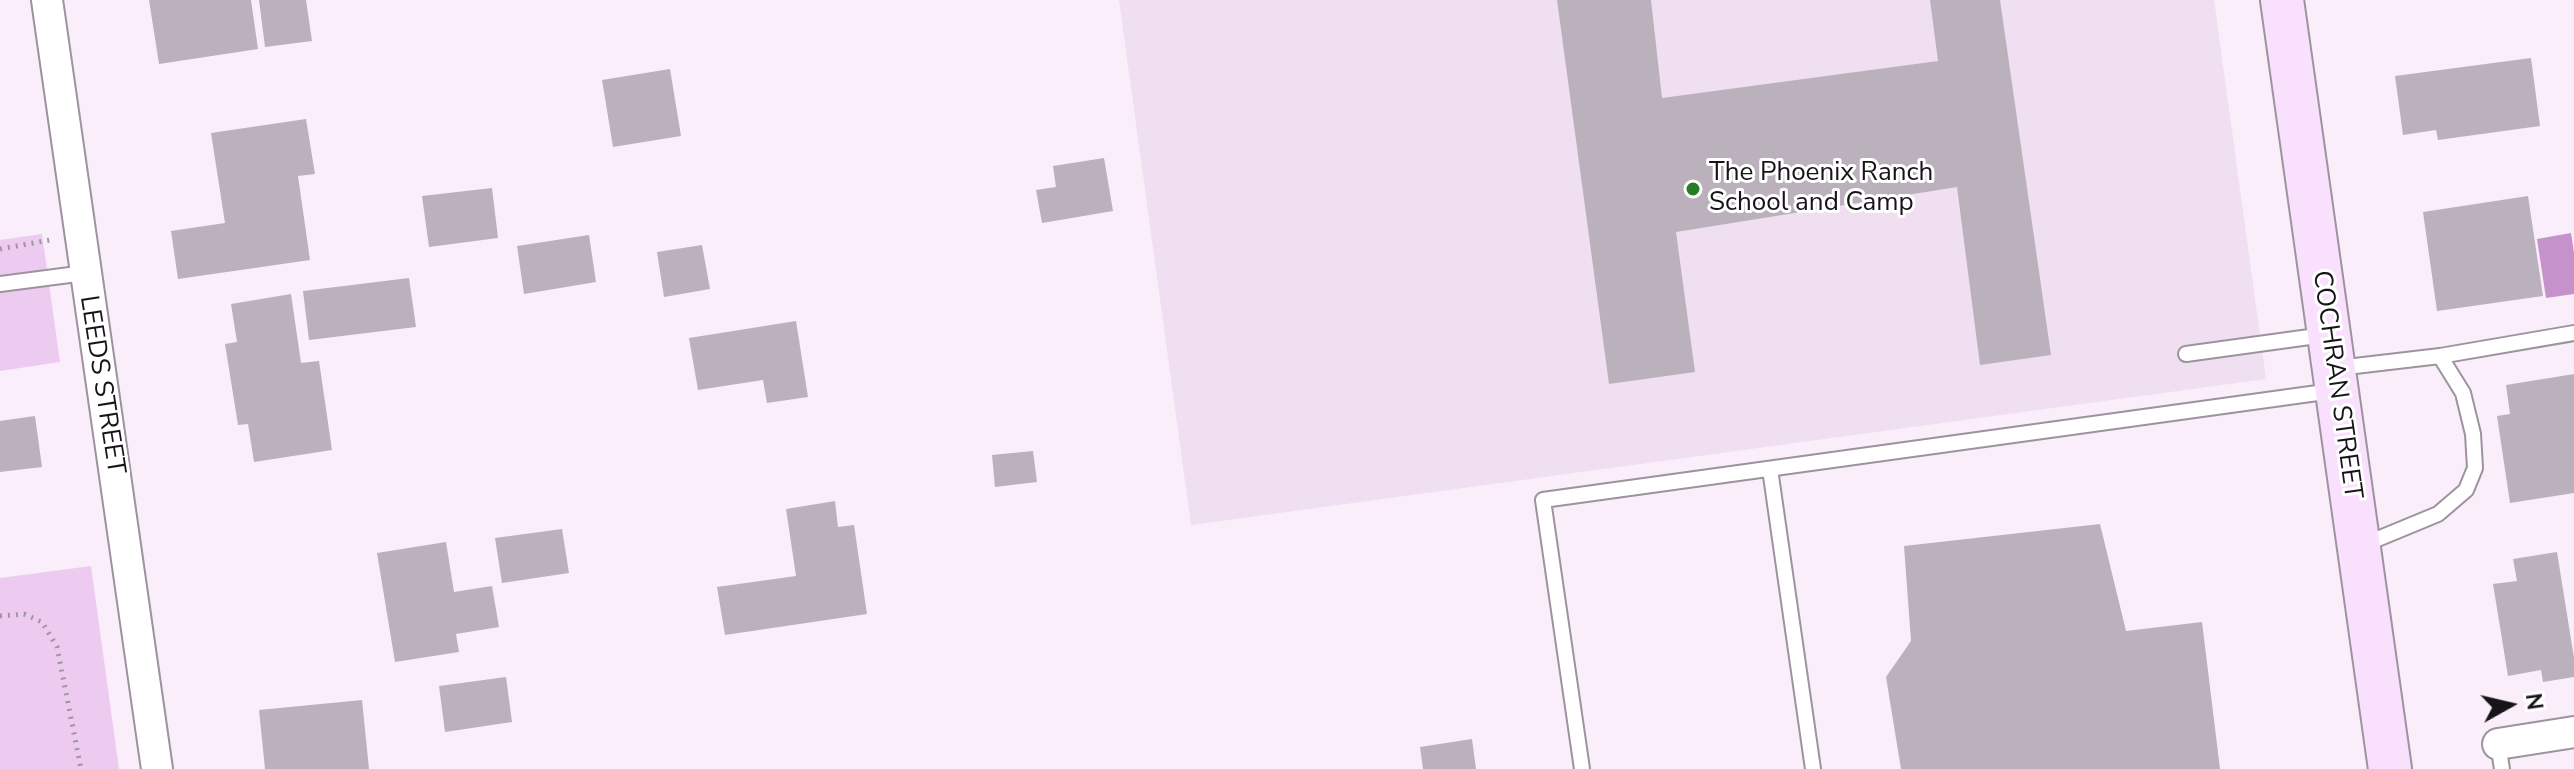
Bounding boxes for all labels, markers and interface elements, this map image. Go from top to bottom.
place label: The Phoenix Ranch School and Camp [1709,158,1933,220]
marker: The Phoenix Ranch School and Camp [1684,180,1702,198]
street label: COCHRAN STREET [2305,269,2367,501]
street label: LEEDS STREET [71,293,131,477]
north arrow [2470,665,2550,745]
text: N [2518,691,2550,712]

